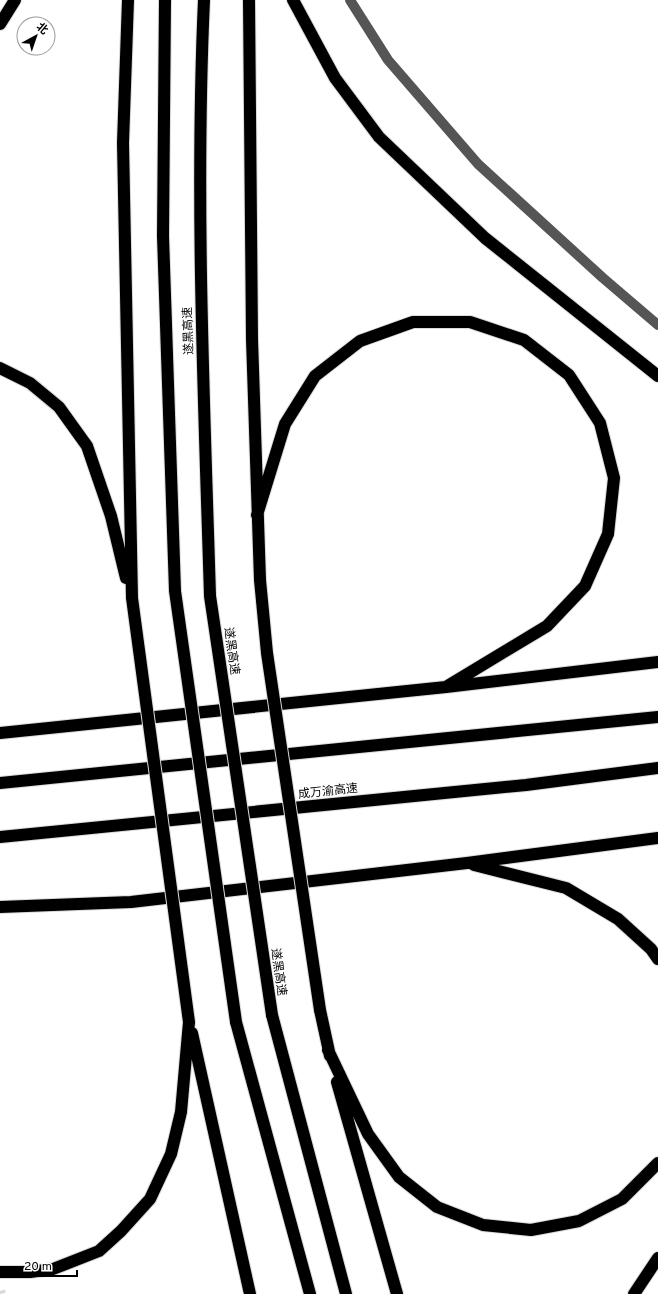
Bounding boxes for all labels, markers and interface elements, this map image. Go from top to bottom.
north arrow [16,16,56,56]
text: 北 [33,20,50,38]
street label: 遂黑高速 [180,307,198,355]
street label: 遂黑高速 [220,626,242,676]
street label: 成万渝高速 [297,781,359,803]
street label: 遂黑高速 [267,947,289,997]
scale bar [18,1252,77,1278]
text: 20 m [24,1259,52,1275]

